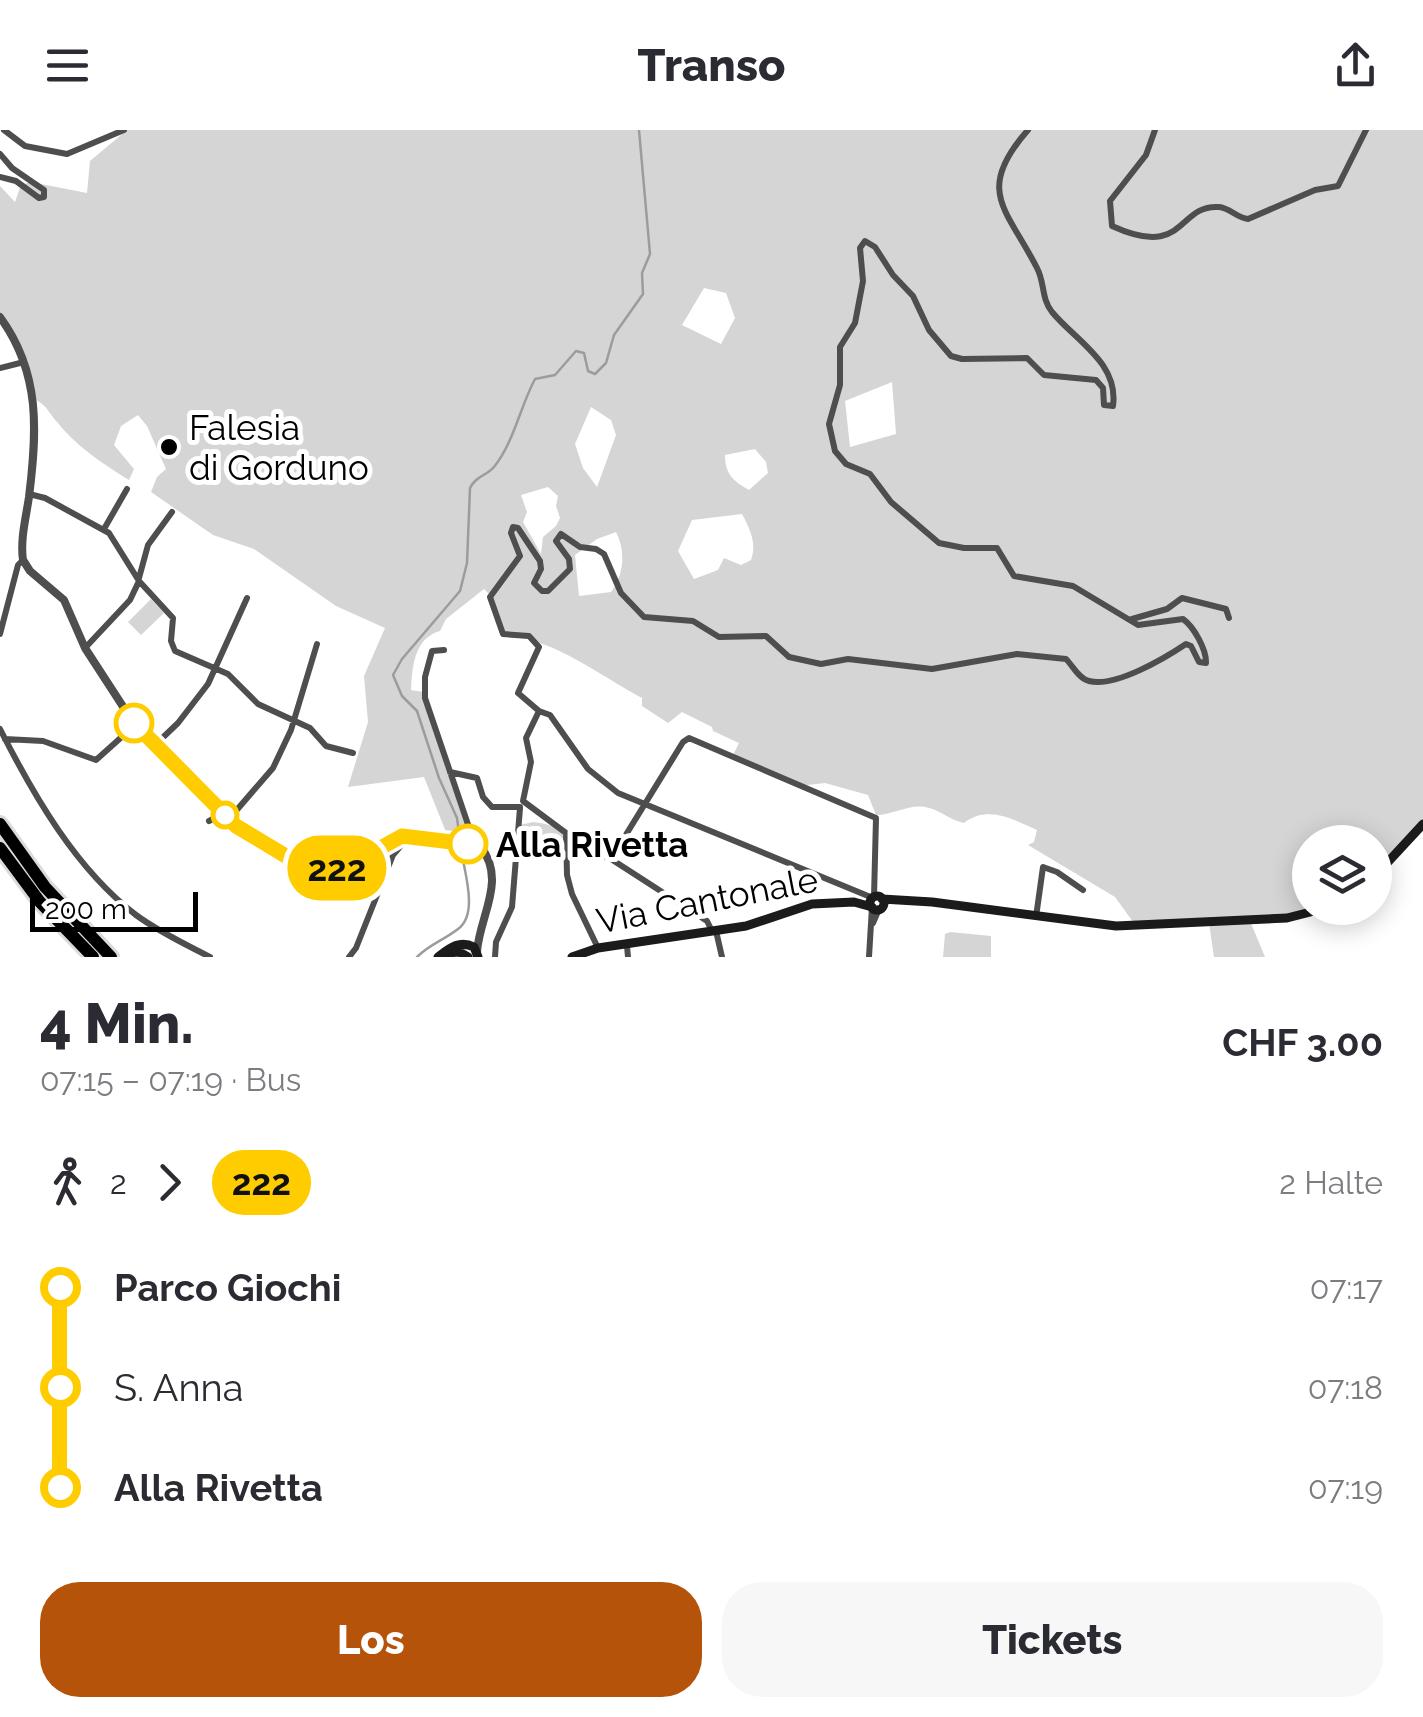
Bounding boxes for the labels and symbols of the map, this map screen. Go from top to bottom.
place label: Falesia di Gorduno [189,407,369,488]
marker: Falesia di Gorduno [158,436,180,458]
unlabelled marker [115,704,153,742]
unlabelled marker [212,802,238,828]
place label: Alla Rivetta [496,824,688,865]
marker: Alla Rivetta [449,825,487,863]
line badge: 222 [280,836,394,900]
street label: Via Cantonale [593,858,821,942]
scale bar [30,887,198,931]

